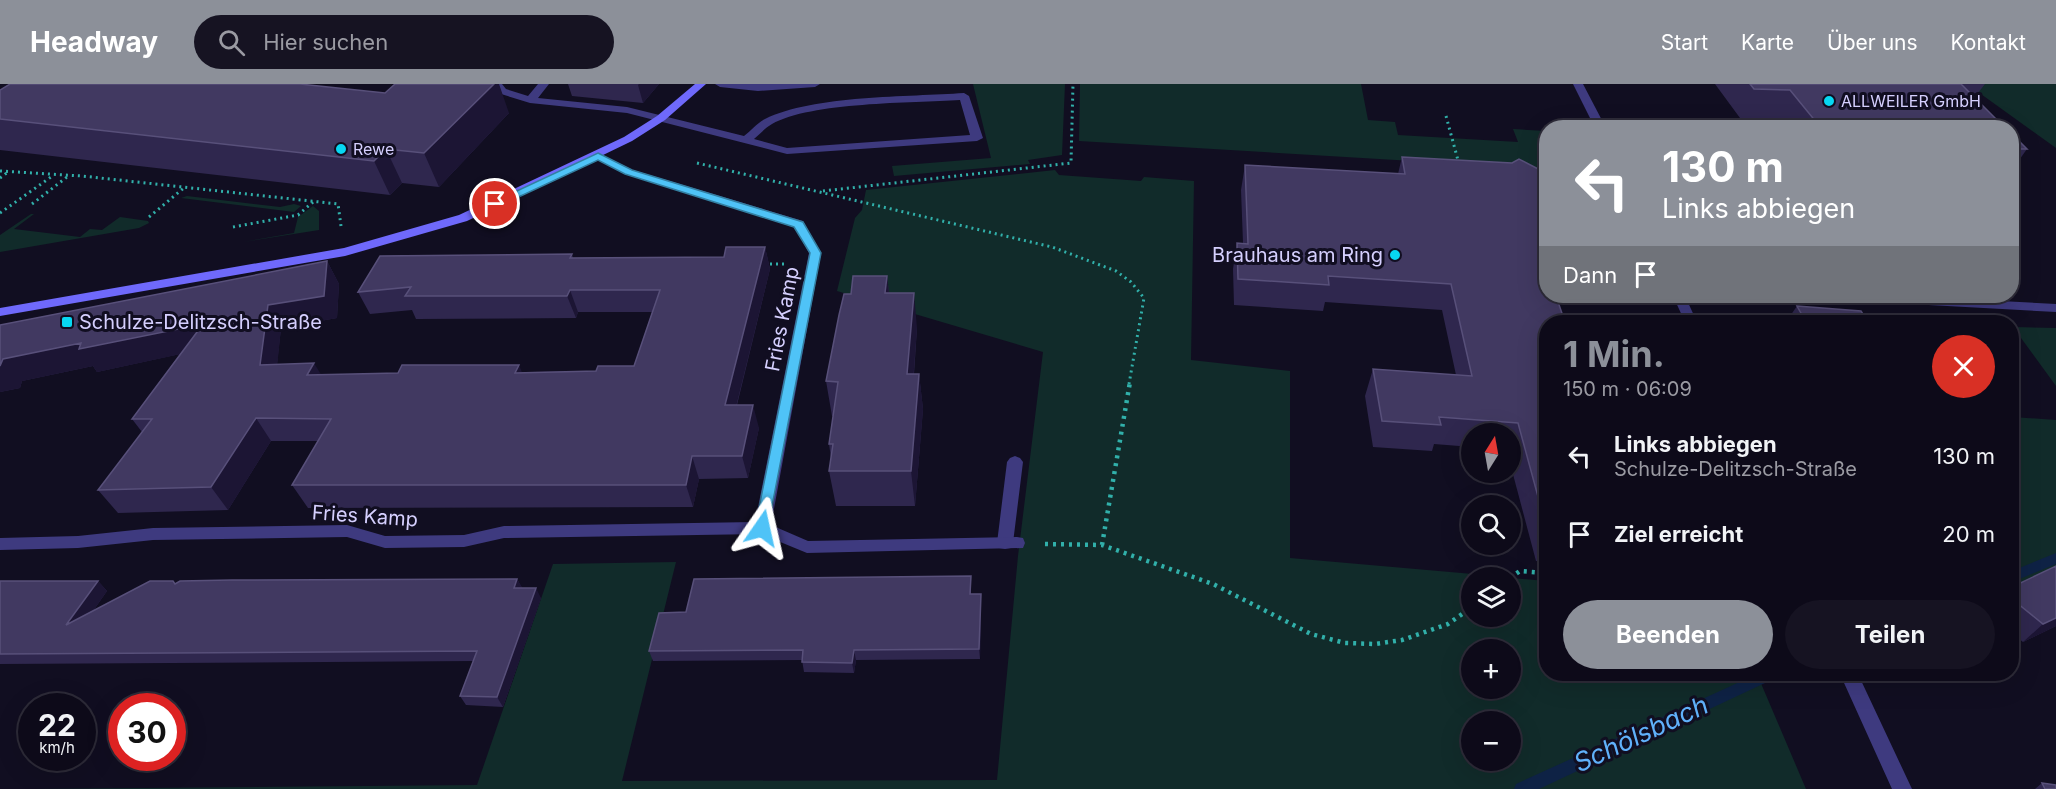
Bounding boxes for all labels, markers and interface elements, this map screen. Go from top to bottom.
search box [194,15,614,69]
text: Headway [30,25,158,59]
icon: search [215,26,248,59]
text: Hier suchen [263,29,388,55]
text: Start [1661,30,1708,55]
text: Karte [1741,30,1794,55]
text: Über uns [1827,30,1918,55]
text: Kontakt [1951,30,2026,55]
place label: ALLWEILER GmbH [1841,91,1981,111]
marker: ALLWEILER GmbH [1822,94,1836,108]
place label: Rewe [353,139,394,159]
text: 130 m [1662,141,1784,192]
marker: Rewe [334,142,348,156]
icon: left [1563,144,1641,222]
pin [469,178,520,229]
icon: arrive [478,187,511,220]
text: Links abbiegen [1662,192,1855,225]
place label: Brauhaus am Ring [1212,243,1383,267]
marker: Brauhaus am Ring [1388,248,1402,262]
icon: arrive [1629,258,1662,291]
text: Dann [1563,262,1617,288]
street label: Fries Kamp [760,265,804,373]
place label: Schulze-Delitzsch-Straße [79,310,322,334]
marker: Schulze-Delitzsch-Straße [60,315,74,329]
text: 1 Min. [1563,332,1665,376]
button: close [1932,335,1995,398]
text: 150 m · 06:09 [1563,377,1692,401]
north arrow [1461,423,1521,483]
map controls [1461,423,1521,771]
text: Links abbiegen [1614,431,1777,457]
icon: left [1563,440,1596,473]
text: 130 m [1933,443,1995,469]
text: Schulze-Delitzsch-Straße [1614,457,1857,481]
button: search [1461,495,1521,555]
position arrow [730,496,794,560]
street label: Fries Kamp [311,500,419,532]
icon: arrive [1563,518,1596,551]
text: Ziel erreicht [1614,521,1743,547]
text: 20 m [1942,521,1995,547]
button: layers [1461,567,1521,627]
button: Beenden [1563,600,1773,669]
button: Teilen [1785,600,1995,669]
button: + [1461,639,1521,699]
water label: Schölsbach [1569,689,1713,778]
speed limit sign: 30 [108,693,186,771]
text: 22 [38,707,76,743]
button: − [1461,711,1521,771]
text: km/h [39,738,75,757]

